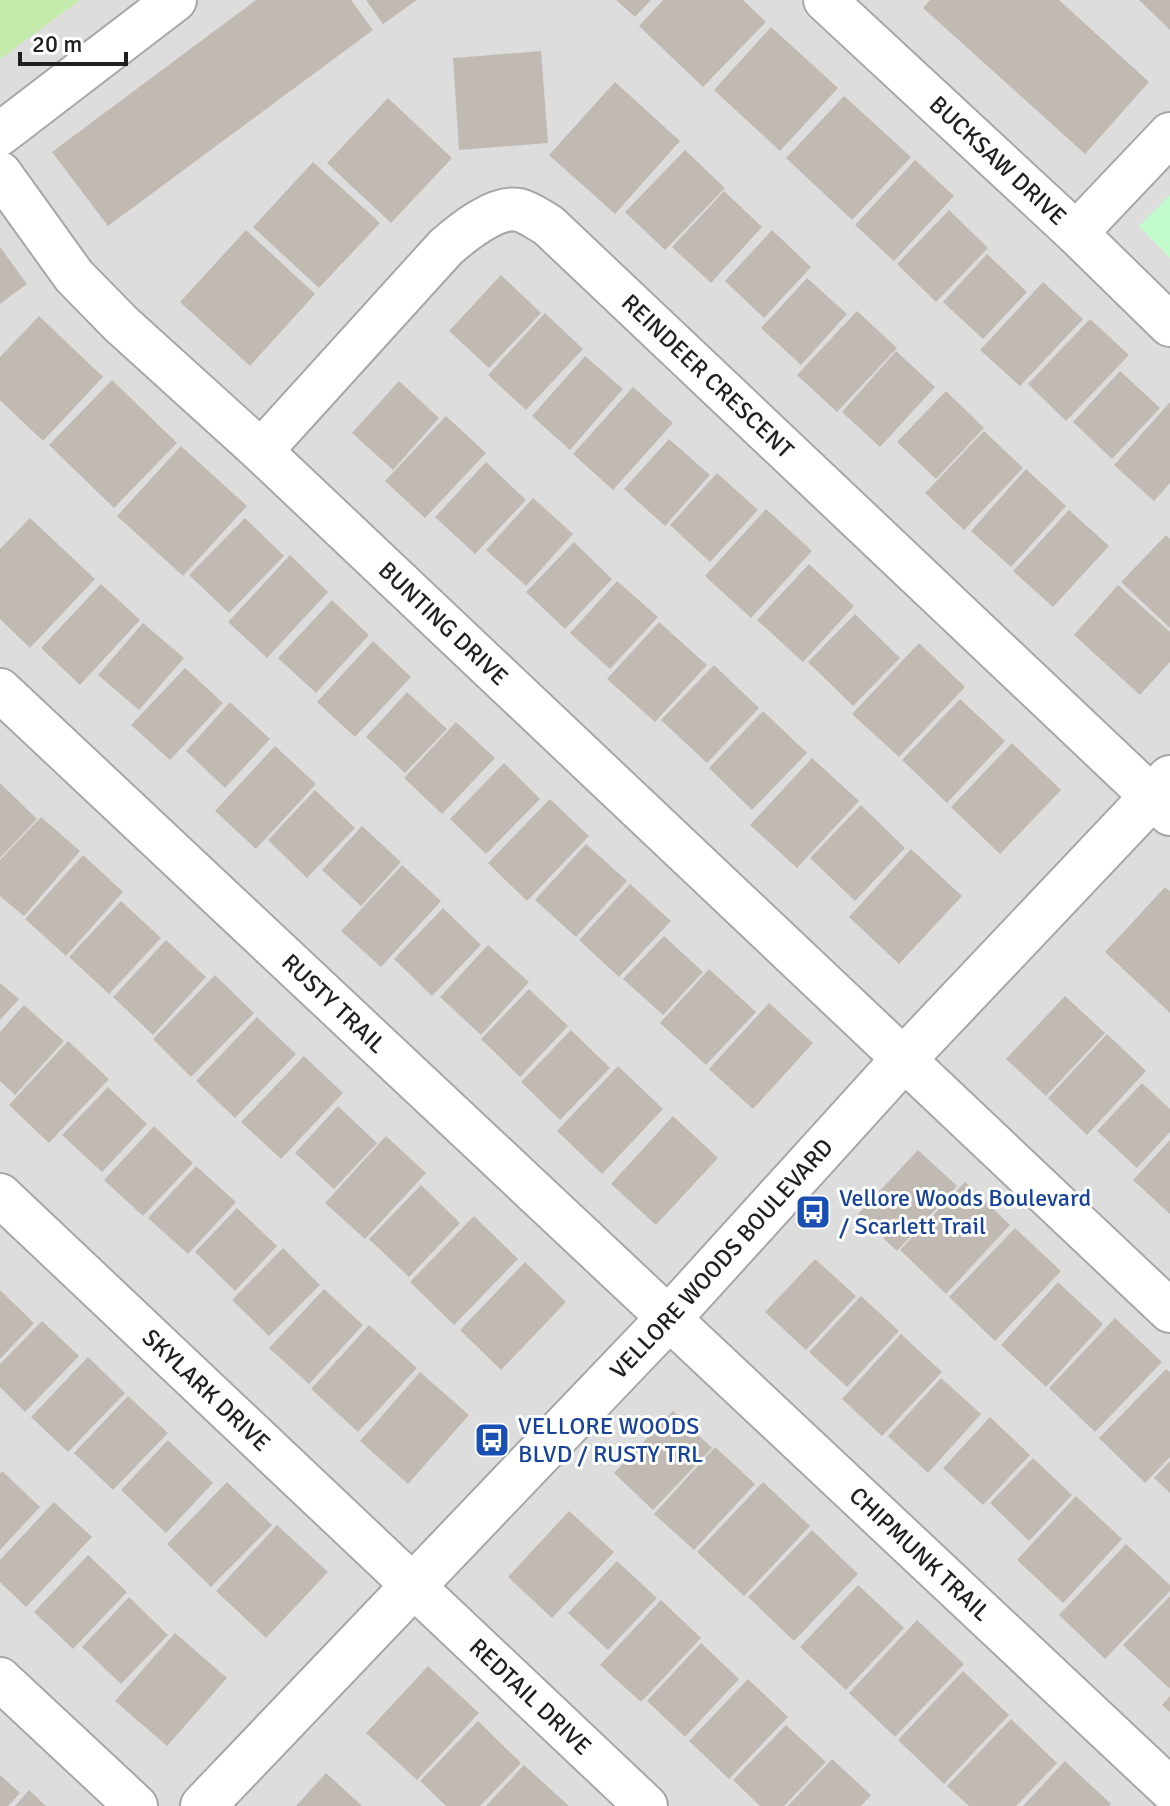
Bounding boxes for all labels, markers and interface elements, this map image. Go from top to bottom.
scale bar [20,16,126,66]
text: 20 m [32,29,82,59]
street label: BUCKSAW DRIVE [923,89,1073,232]
street label: REINDEER CRESCENT [615,288,800,465]
street label: BUNTING DRIVE [372,555,514,692]
street label: RUSTY TRAIL [275,947,392,1060]
street label: VELLORE WOODS BOULEVARD [604,1132,840,1385]
place label: Vellore Woods Boulevard / Scarlett Trail [839,1183,1091,1241]
bus stop icon: Vellore Woods Boulevard / Scarlett Trail [794,1193,832,1231]
street label: SKYLARK DRIVE [136,1323,277,1458]
place label: VELLORE WOODS BLVD / RUSTY TRL [518,1411,703,1469]
bus stop icon: VELLORE WOODS BLVD / RUSTY TRL [473,1421,511,1459]
street label: CHIPMUNK TRAIL [843,1481,997,1627]
street label: REDTAIL DRIVE [463,1632,598,1762]

